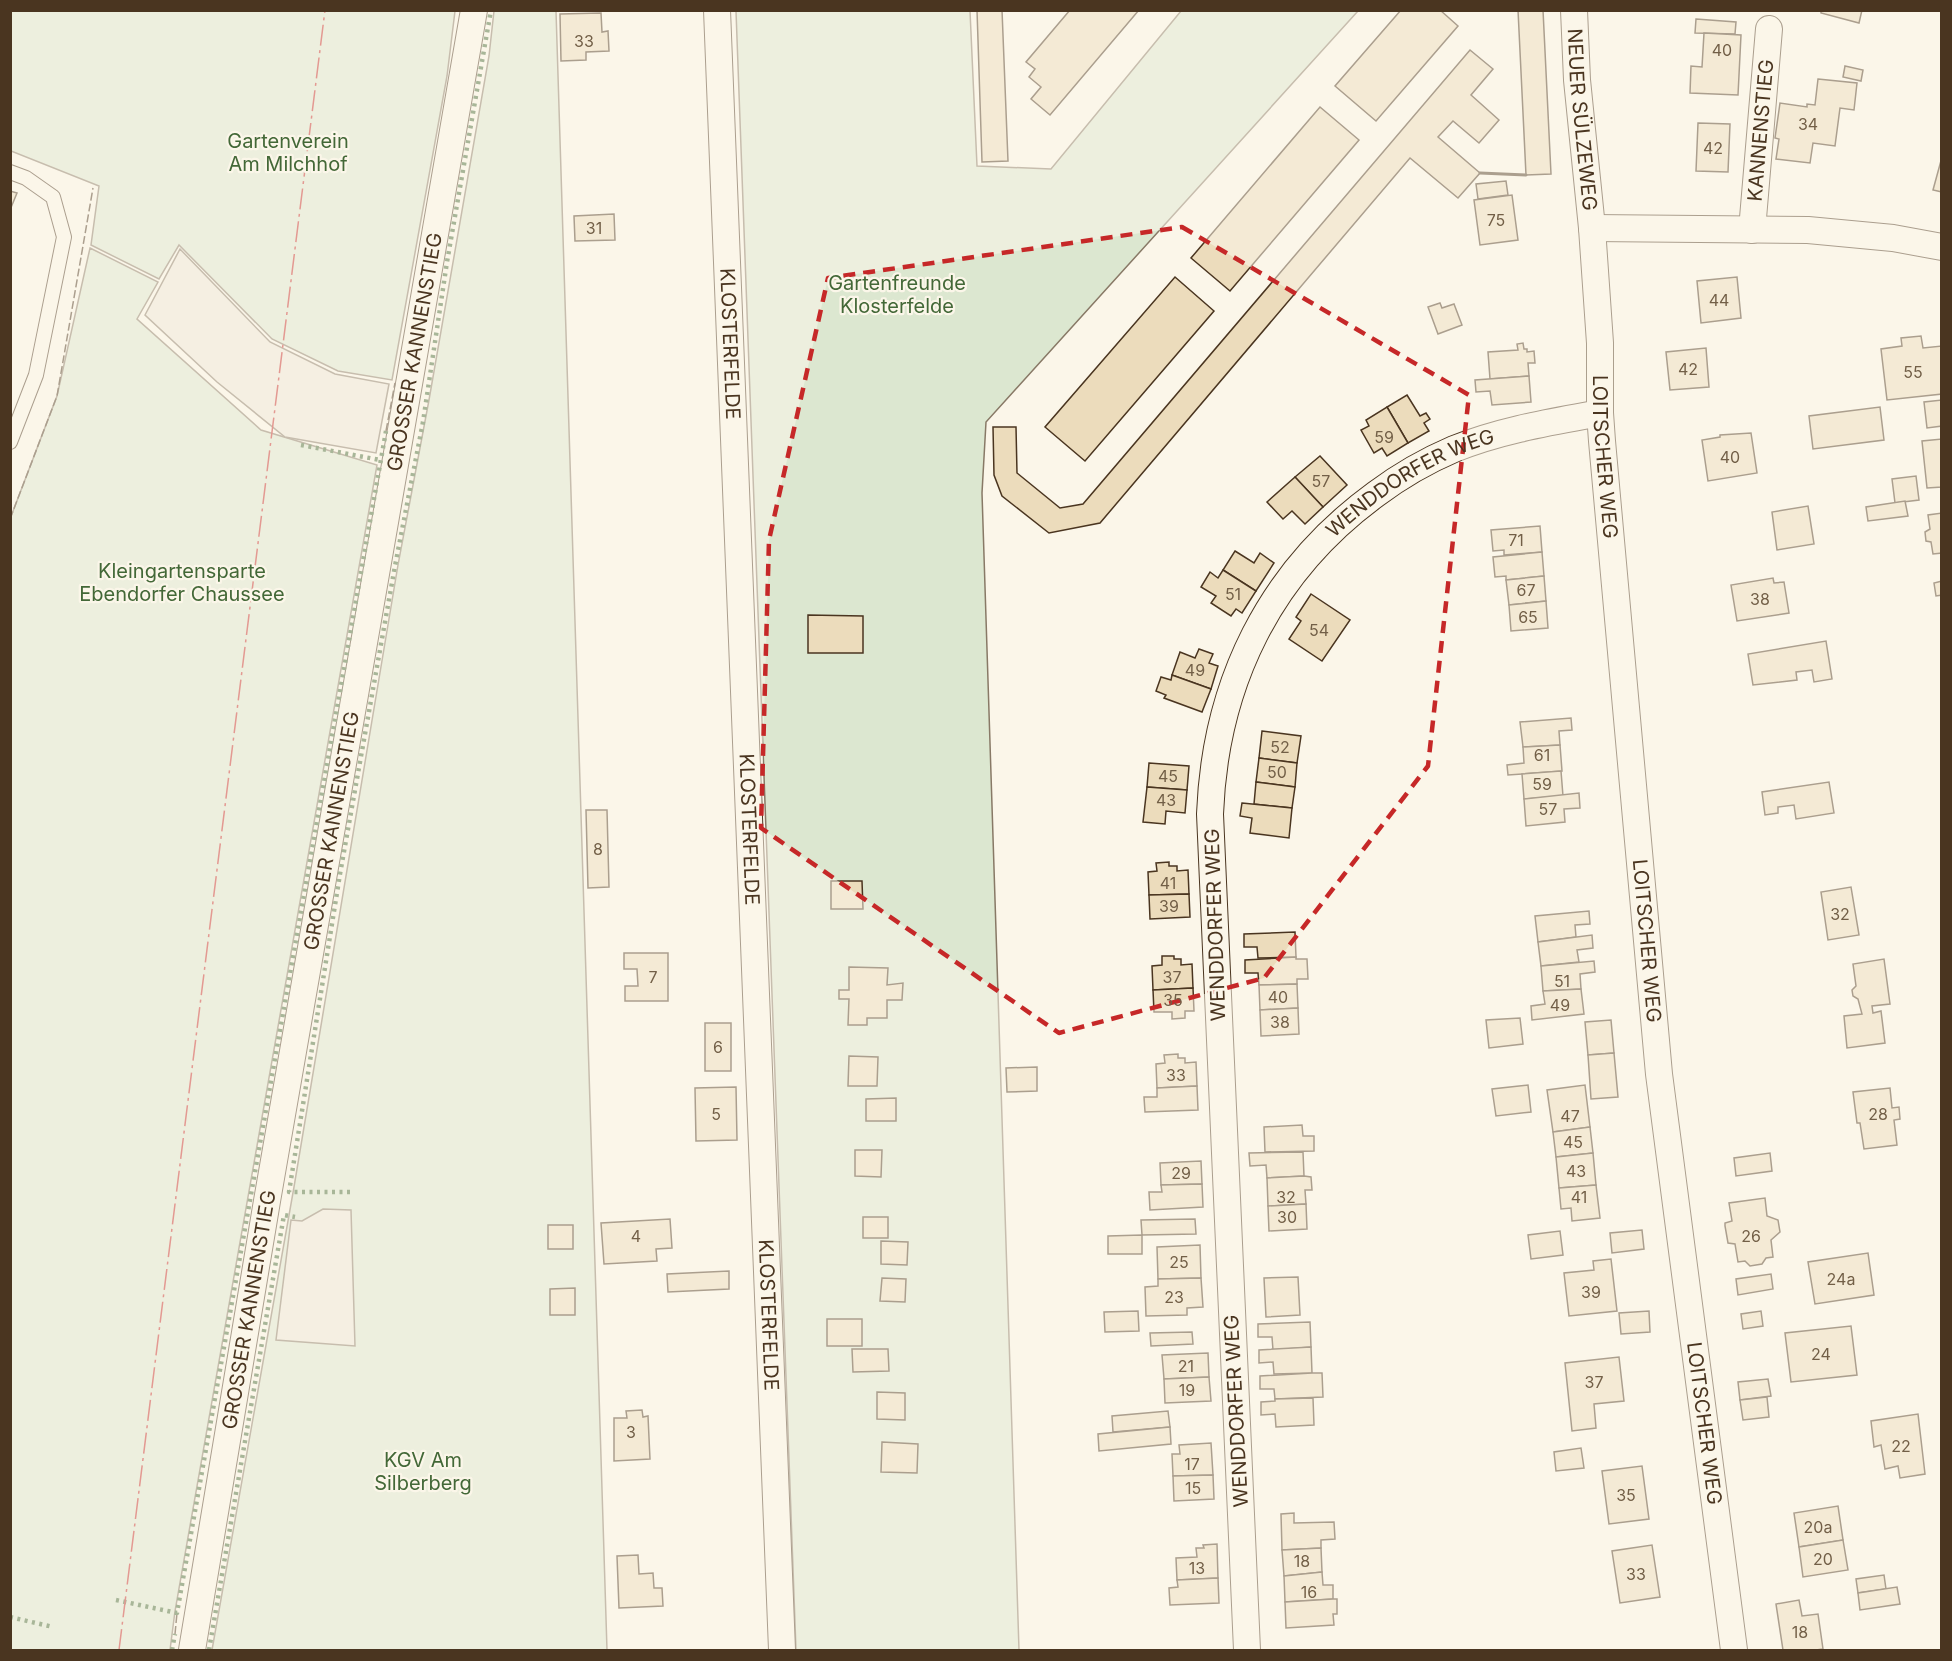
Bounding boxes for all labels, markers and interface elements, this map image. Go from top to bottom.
street label: NEUER SÜLZEWEG [1563,28,1602,212]
house number: 33 [574,31,594,51]
house number: 40 [1712,40,1732,60]
street label: KANNENSTIEG [1742,58,1778,202]
house number: 34 [1798,114,1818,134]
park label: Gartenverein Am Milchhof [227,129,349,176]
house number: 42 [1703,138,1723,158]
house number: 75 [1487,210,1505,230]
house number: 31 [586,218,602,238]
street label: GROSSER KANNENSTIEG [382,231,447,473]
street label: KLOSTERFELDE [715,267,745,420]
park label: Gartenfreunde Klosterfelde [828,271,966,318]
house number: 44 [1709,290,1729,310]
house number: 42 [1678,359,1698,379]
house number: 55 [1903,362,1923,382]
street label: LOITSCHER WEG [1588,375,1623,539]
street label: WENDDORFER WEG [1321,424,1497,542]
house number: 59 [1374,427,1394,447]
house number: 40 [1720,447,1740,467]
house number: 57 [1312,471,1330,491]
house number: 71 [1508,530,1524,550]
park label: Kleingartensparte Ebendorfer Chaussee [79,559,285,606]
house number: 67 [1517,580,1535,600]
house number: 51 [1225,584,1241,604]
house number: 38 [1750,589,1770,609]
house number: 65 [1518,607,1538,627]
house number: 54 [1309,620,1329,640]
house number: 49 [1185,660,1205,680]
street label: GROSSER KANNENSTIEG [299,710,364,952]
house number: 52 [1270,737,1290,757]
house number: 61 [1534,745,1550,765]
street label: KLOSTERFELDE [734,753,764,906]
house number: 50 [1267,762,1287,782]
house number: 45 [1158,766,1178,786]
house number: 59 [1532,774,1552,794]
house number: 43 [1156,790,1176,810]
house number: 57 [1539,799,1557,819]
street label: WENDDORFER WEG [1200,828,1230,1022]
house number: 8 [593,839,603,859]
street label: LOITSCHER WEG [1628,858,1666,1023]
house number: 41 [1160,873,1176,893]
house number: 39 [1159,896,1179,916]
house number: 32 [1830,904,1850,924]
house number: 7 [648,967,658,987]
house number: 37 [1163,967,1181,987]
house number: 51 [1554,971,1570,991]
house number: 40 [1268,987,1288,1007]
house number: 35 [1163,990,1183,1010]
house number: 49 [1550,995,1570,1015]
house number: 38 [1270,1012,1290,1032]
house number: 6 [713,1037,723,1057]
house number: 33 [1166,1065,1186,1085]
house number: 5 [711,1104,721,1124]
house number: 28 [1868,1104,1888,1124]
house number: 47 [1560,1106,1580,1126]
house number: 45 [1563,1132,1583,1152]
house number: 43 [1566,1161,1586,1181]
house number: 29 [1171,1163,1191,1183]
house number: 32 [1276,1187,1296,1207]
house number: 41 [1571,1187,1587,1207]
street label: GROSSER KANNENSTIEG [217,1188,281,1431]
house number: 30 [1277,1207,1297,1227]
house number: 4 [631,1226,641,1246]
house number: 26 [1741,1226,1761,1246]
street label: KLOSTERFELDE [754,1239,784,1391]
house number: 25 [1169,1252,1189,1272]
house number: 24a [1827,1269,1855,1289]
house number: 39 [1581,1282,1601,1302]
house number: 23 [1164,1287,1184,1307]
street label: WENDDORFER WEG [1219,1314,1253,1508]
street label: LOITSCHER WEG [1682,1341,1727,1506]
house number: 24 [1811,1344,1831,1364]
house number: 21 [1178,1356,1194,1376]
house number: 37 [1585,1372,1603,1392]
house number: 19 [1179,1380,1195,1400]
house number: 3 [626,1422,636,1442]
house number: 22 [1891,1436,1911,1456]
park label: KGV Am Silberberg [374,1448,472,1495]
house number: 17 [1184,1454,1200,1474]
house number: 15 [1185,1478,1201,1498]
house number: 35 [1616,1485,1636,1505]
house number: 20a [1804,1517,1832,1537]
house number: 20 [1813,1549,1833,1569]
house number: 18 [1294,1551,1310,1571]
house number: 13 [1189,1558,1205,1578]
house number: 33 [1626,1564,1646,1584]
house number: 16 [1301,1582,1317,1602]
house number: 18 [1792,1622,1808,1642]

